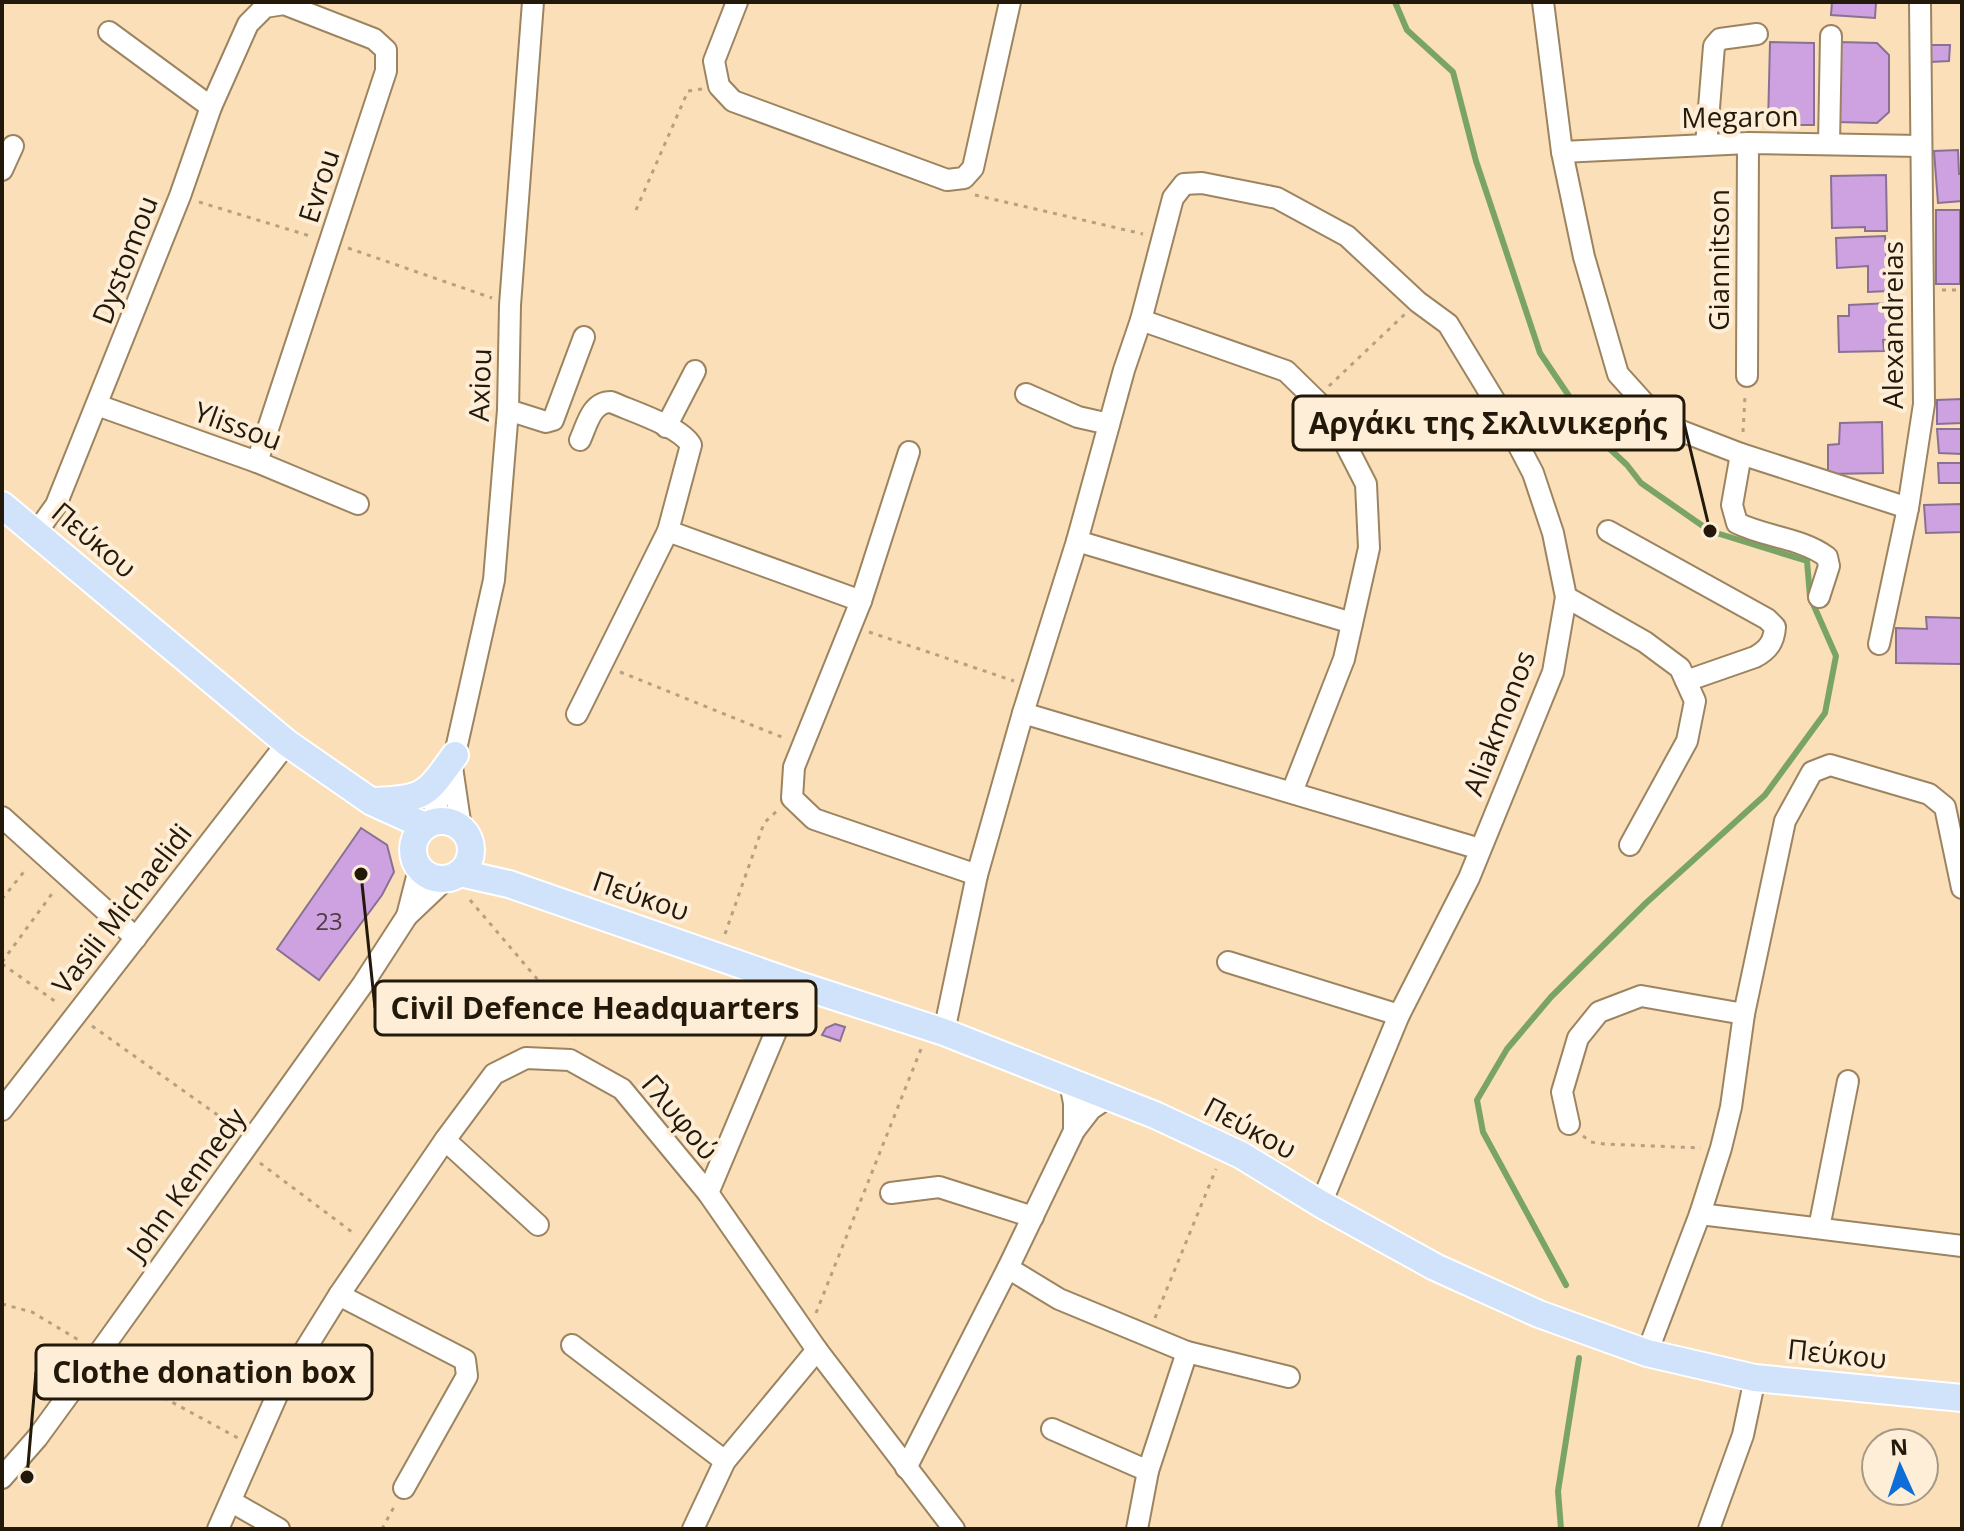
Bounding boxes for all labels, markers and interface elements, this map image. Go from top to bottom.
street label: Megaron [1681,96,1799,136]
street label: Evrou [288,144,348,227]
street label: Giannitson [1699,189,1737,331]
street label: Dystomou [82,190,166,329]
street label: Alexandreias [1873,241,1911,409]
street label: Axiou [459,348,499,422]
street label: Ylissou [189,392,287,458]
callout: Αργάκι της Σκλινικερής [1293,396,1684,450]
text: Αργάκι της Σκλινικερής [1309,402,1667,443]
street label: Πεύκου [44,493,145,586]
street label: Aliakmonos [1453,645,1543,801]
street label: Vasili Michaelidi [43,815,200,1001]
street label: Πεύκου [588,861,695,929]
house number: 23 [315,904,343,937]
callout: Civil Defence Headquarters [375,981,816,1035]
text: Civil Defence Headquarters [391,987,799,1028]
street label: Γλυφού [634,1066,728,1167]
street label: Πεύκου [1198,1087,1303,1167]
street label: John Kennedy [115,1099,254,1270]
street label: Πεύκου [1786,1329,1889,1377]
callout: Clothe donation box [36,1345,372,1399]
text: Clothe donation box [52,1351,356,1392]
north arrow [1860,1427,1940,1507]
text: N [1889,1431,1909,1461]

